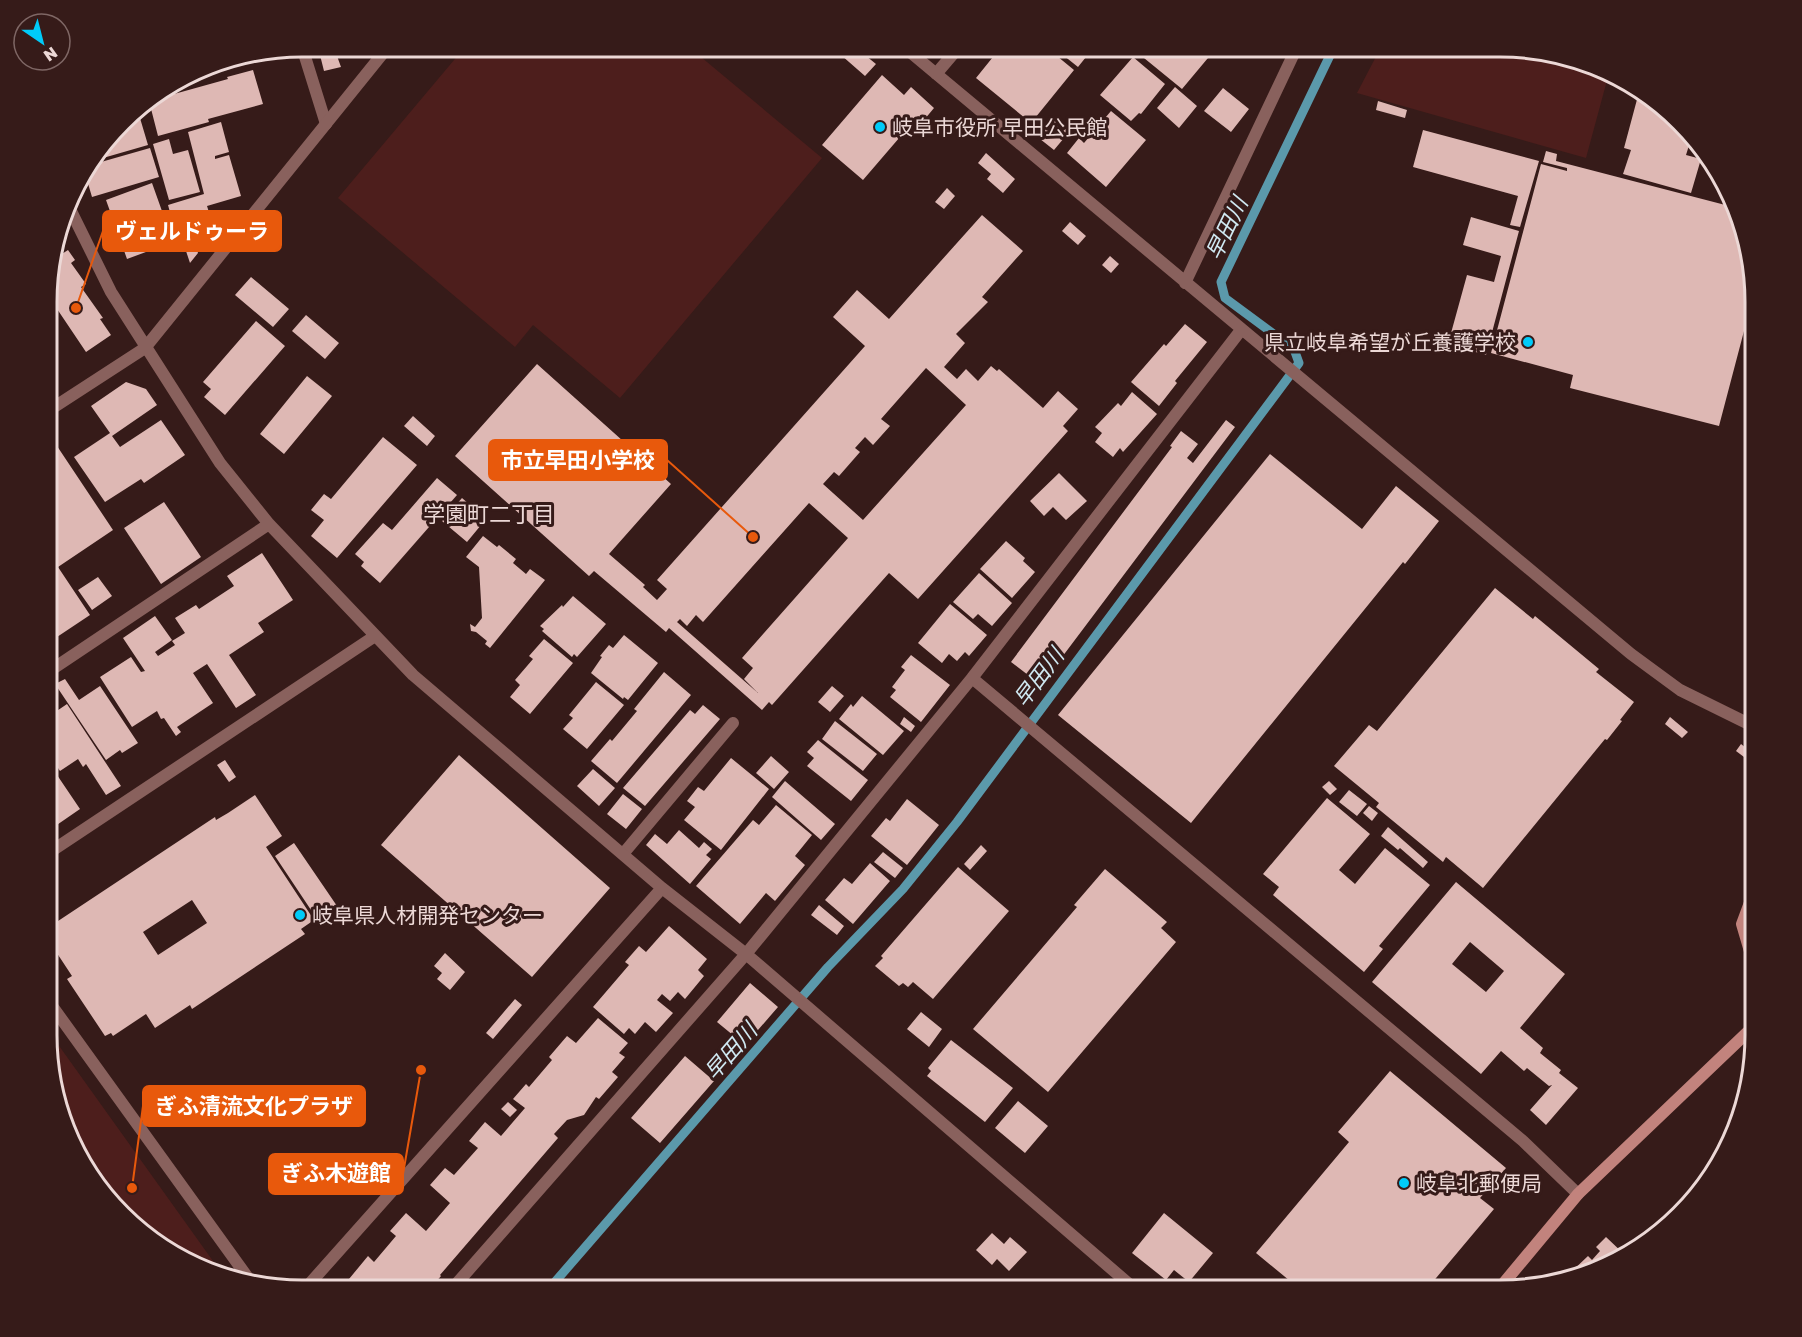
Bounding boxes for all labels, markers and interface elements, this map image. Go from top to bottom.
north arrow [12,12,72,72]
text: N [40,43,61,66]
place label: 岐阜市役所 早田公民館 [892,114,1107,140]
marker: 岐阜市役所 早田公民館 [873,120,887,134]
water label: 早田川 [1199,191,1253,264]
callout: ヴェルドゥーラ [103,211,281,251]
text: ヴェルドゥーラ [115,217,269,244]
place label: 県立岐阜希望が丘養護学校 [1264,329,1516,355]
marker: 県立岐阜希望が丘養護学校 [1521,335,1535,349]
callout: 市立早田小学校 [489,440,667,480]
text: 市立早田小学校 [501,446,655,473]
district label: 学園町二丁目 [423,500,555,527]
water label: 早田川 [1007,641,1070,711]
place label: 岐阜県人材開発センター [312,902,543,928]
marker: 岐阜県人材開発センター [293,908,307,922]
water label: 早田川 [698,1016,763,1085]
callout: ぎふ清流文化プラザ [143,1086,365,1126]
text: ぎふ清流文化プラザ [155,1092,353,1119]
callout: ぎふ木遊館 [269,1154,403,1194]
text: ぎふ木遊館 [281,1159,391,1186]
place label: 岐阜北郵便局 [1416,1170,1542,1196]
marker: 岐阜北郵便局 [1397,1176,1411,1190]

